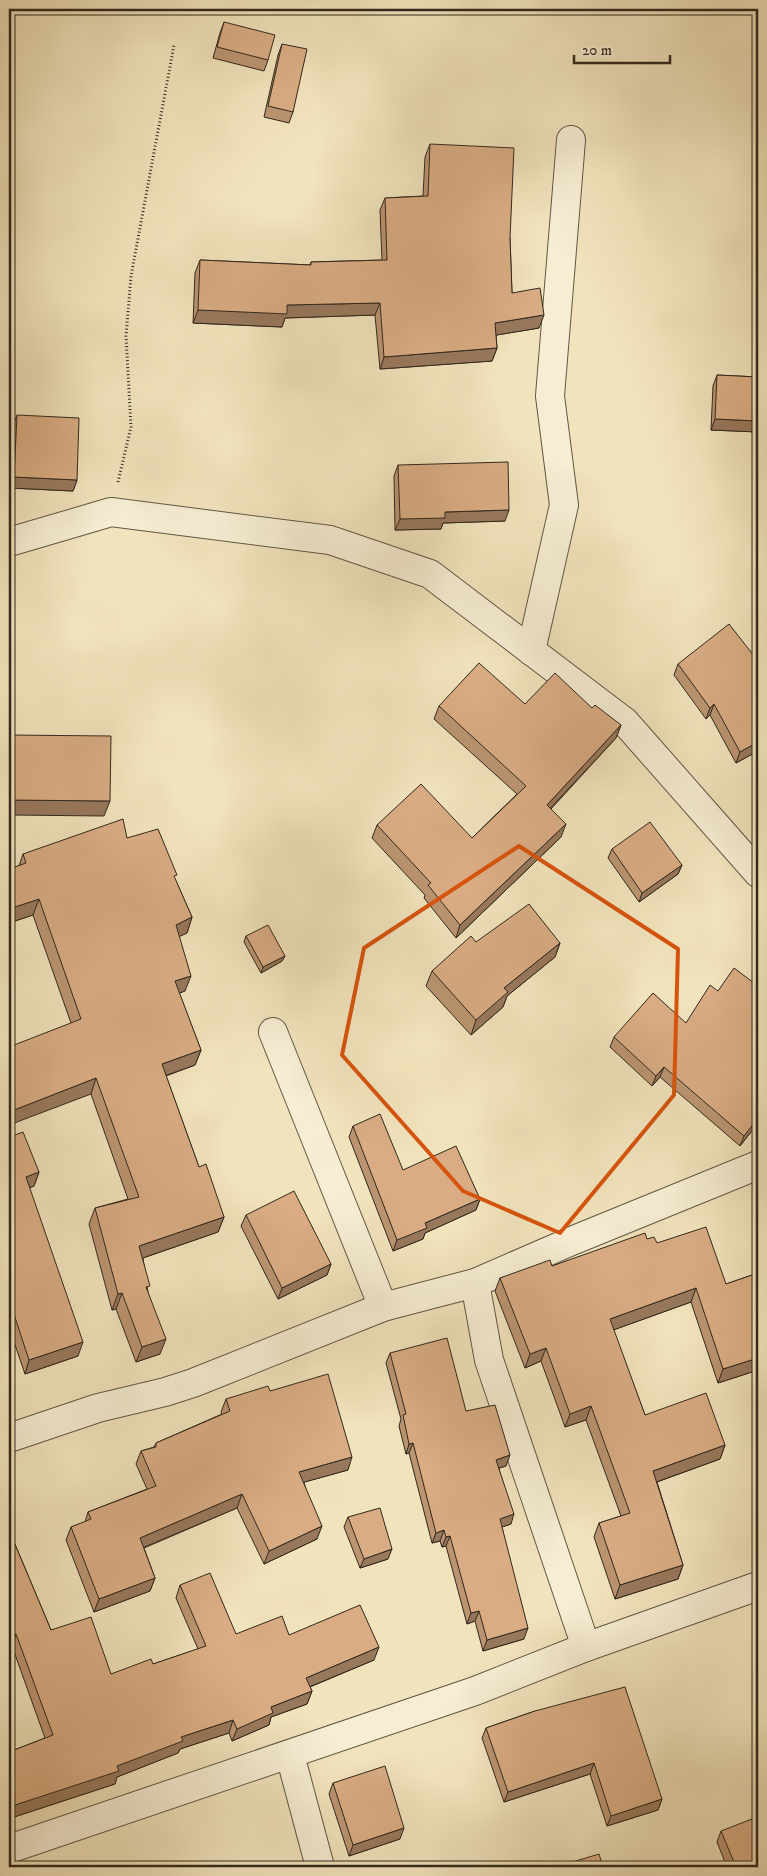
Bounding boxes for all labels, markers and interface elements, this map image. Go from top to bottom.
scale bar [574,32,671,64]
text: 20 m [582,41,612,60]

